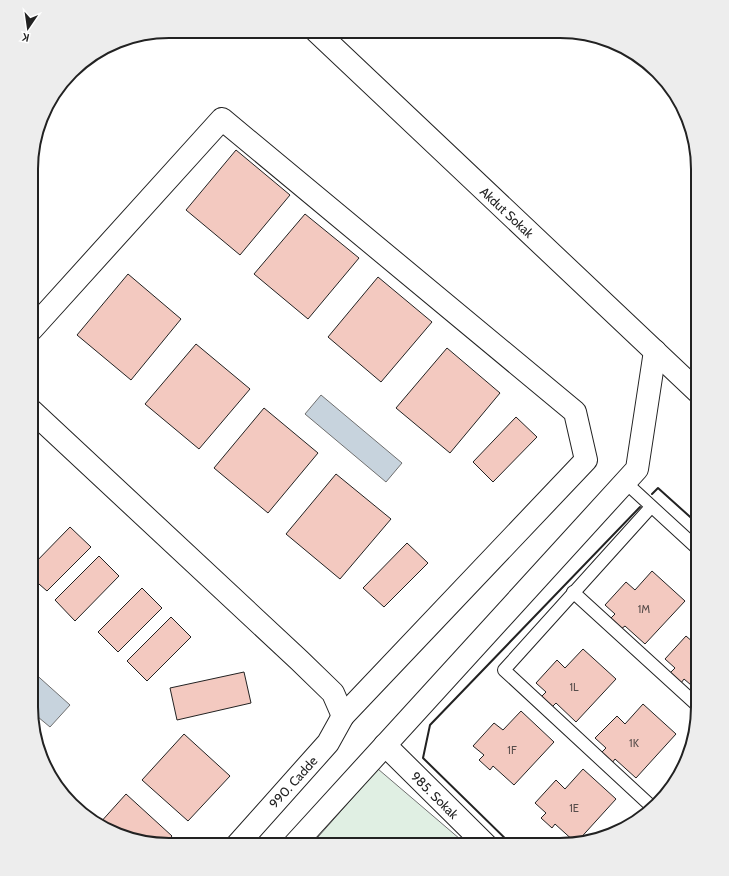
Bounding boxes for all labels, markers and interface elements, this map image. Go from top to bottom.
north arrow [8,8,48,48]
text: K [21,30,31,45]
street label: Akdut Sokak [477,183,537,241]
house number: 1M [638,602,650,616]
house number: 1L [569,680,579,694]
house number: 1K [629,736,640,750]
house number: 1F [507,743,517,757]
street label: 990. Cadde [265,752,321,811]
street label: 985. Sokak [408,768,462,822]
house number: 1E [569,801,579,815]

